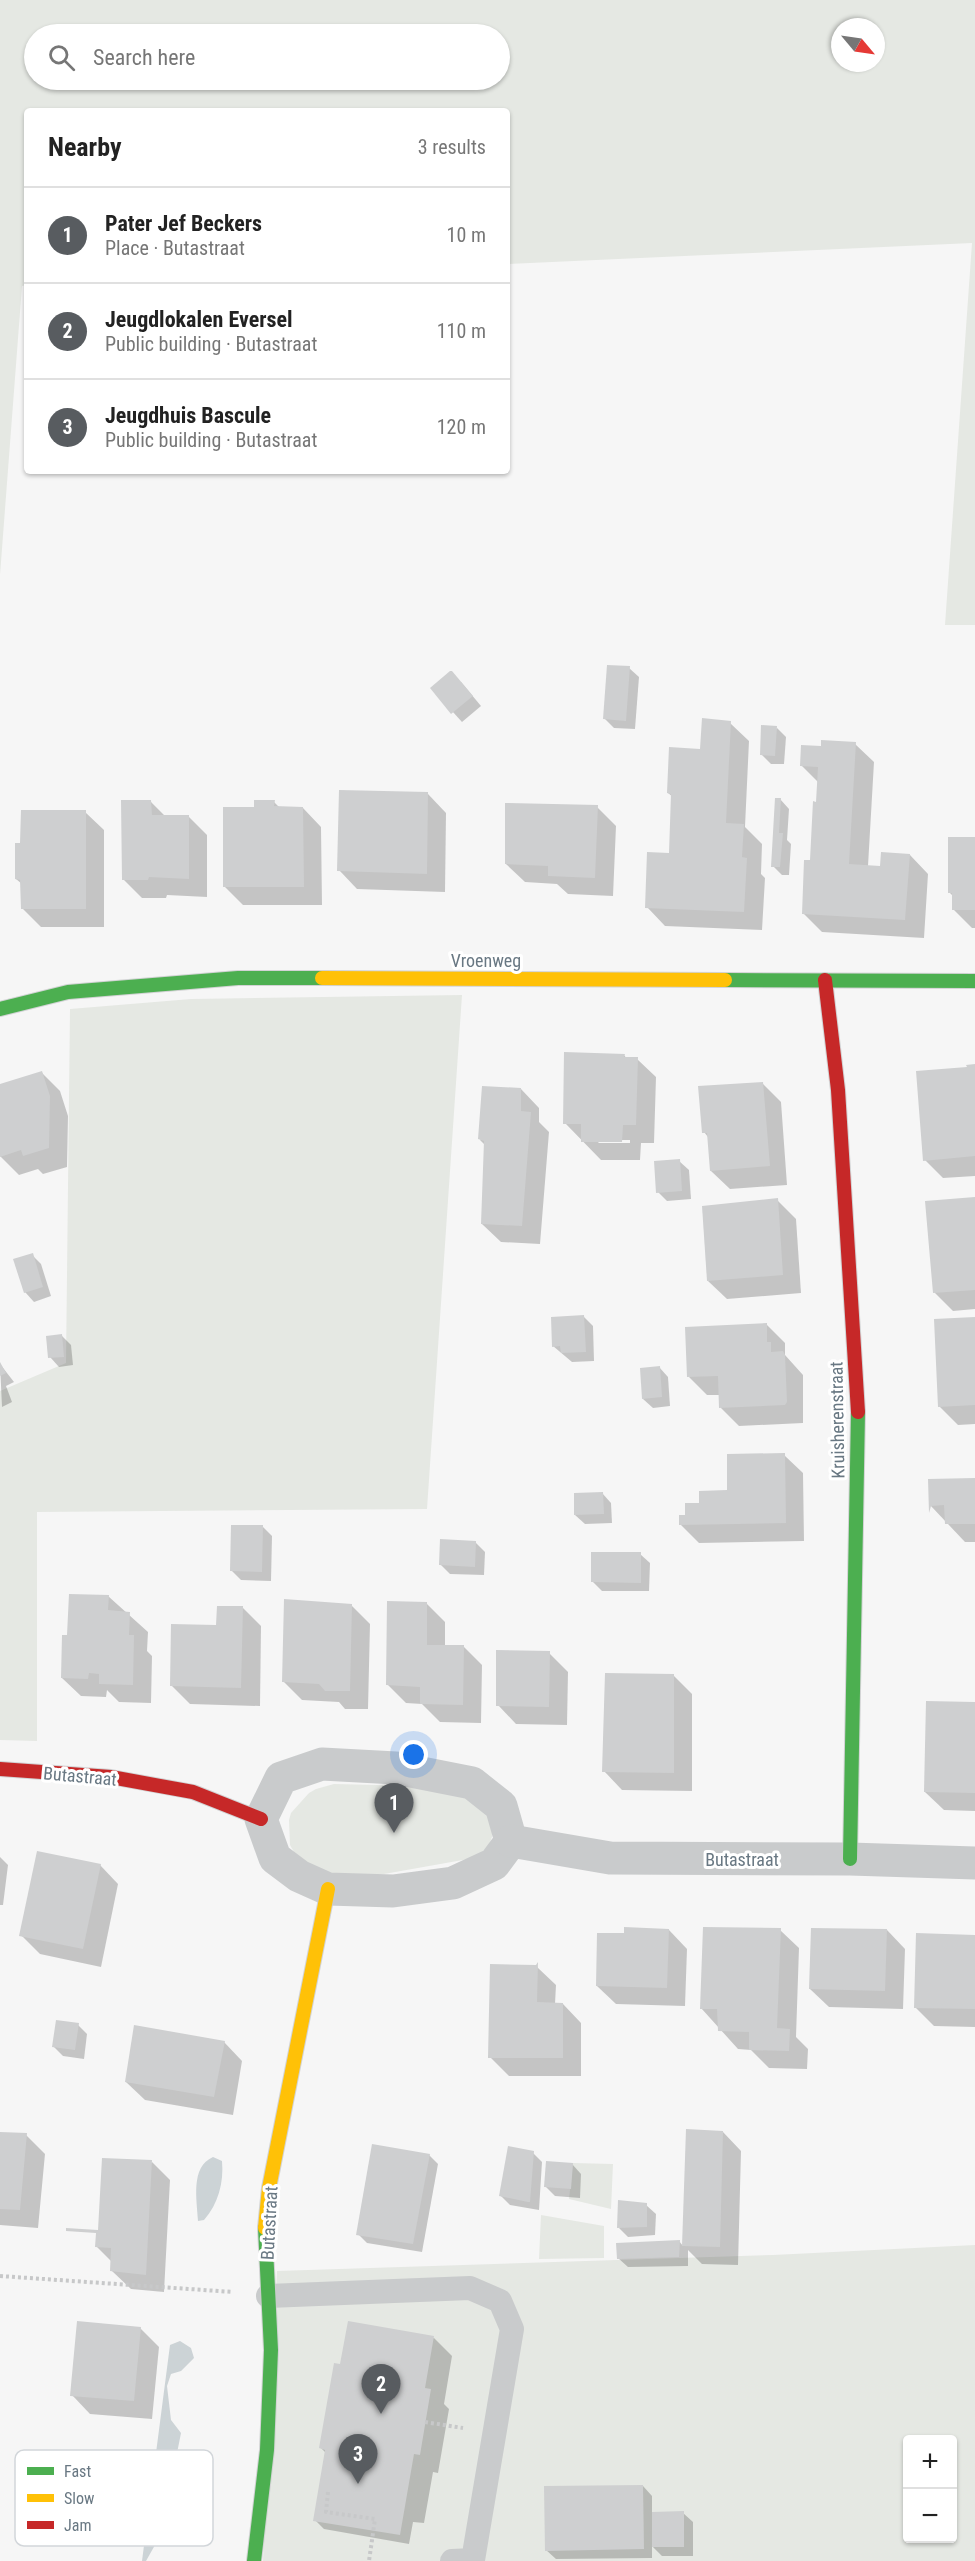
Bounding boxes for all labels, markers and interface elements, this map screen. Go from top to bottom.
north arrow [831,18,885,72]
search box [24,24,510,90]
icon: search [45,41,78,74]
text: Search here [93,45,195,70]
text: Nearby [48,132,122,162]
text: 3 results [418,135,486,159]
text: Pater Jef Beckers [105,211,262,236]
text: 1 [62,223,73,247]
text: 10 m [447,223,486,247]
text: Place · Butastraat [105,236,245,260]
text: Jeugdlokalen Eversel [105,307,293,332]
text: 2 [62,319,73,343]
text: 110 m [437,319,486,343]
text: Public building · Butastraat [105,332,317,356]
text: Jeugdhuis Bascule [105,403,271,428]
text: 3 [62,415,73,439]
text: 120 m [437,415,486,439]
text: Public building · Butastraat [105,428,317,452]
street label: Vroenweg [451,950,521,971]
street label: Kruisherenstraat [825,1361,849,1479]
your location [399,1740,428,1769]
street label: Butastraat [42,1762,118,1790]
pin: 1 [374,1784,414,1833]
street label: Butastraat [705,1849,779,1870]
street label: Butastraat [257,2186,281,2260]
pin: 2 [362,2364,400,2414]
pin: 3 [338,2434,378,2484]
map controls [903,2435,957,2543]
button: + [903,2435,957,2489]
legend [15,2450,213,2546]
text: Fast [64,2462,91,2481]
text: Slow [64,2489,94,2508]
button: − [903,2489,957,2543]
text: Jam [64,2516,91,2535]

